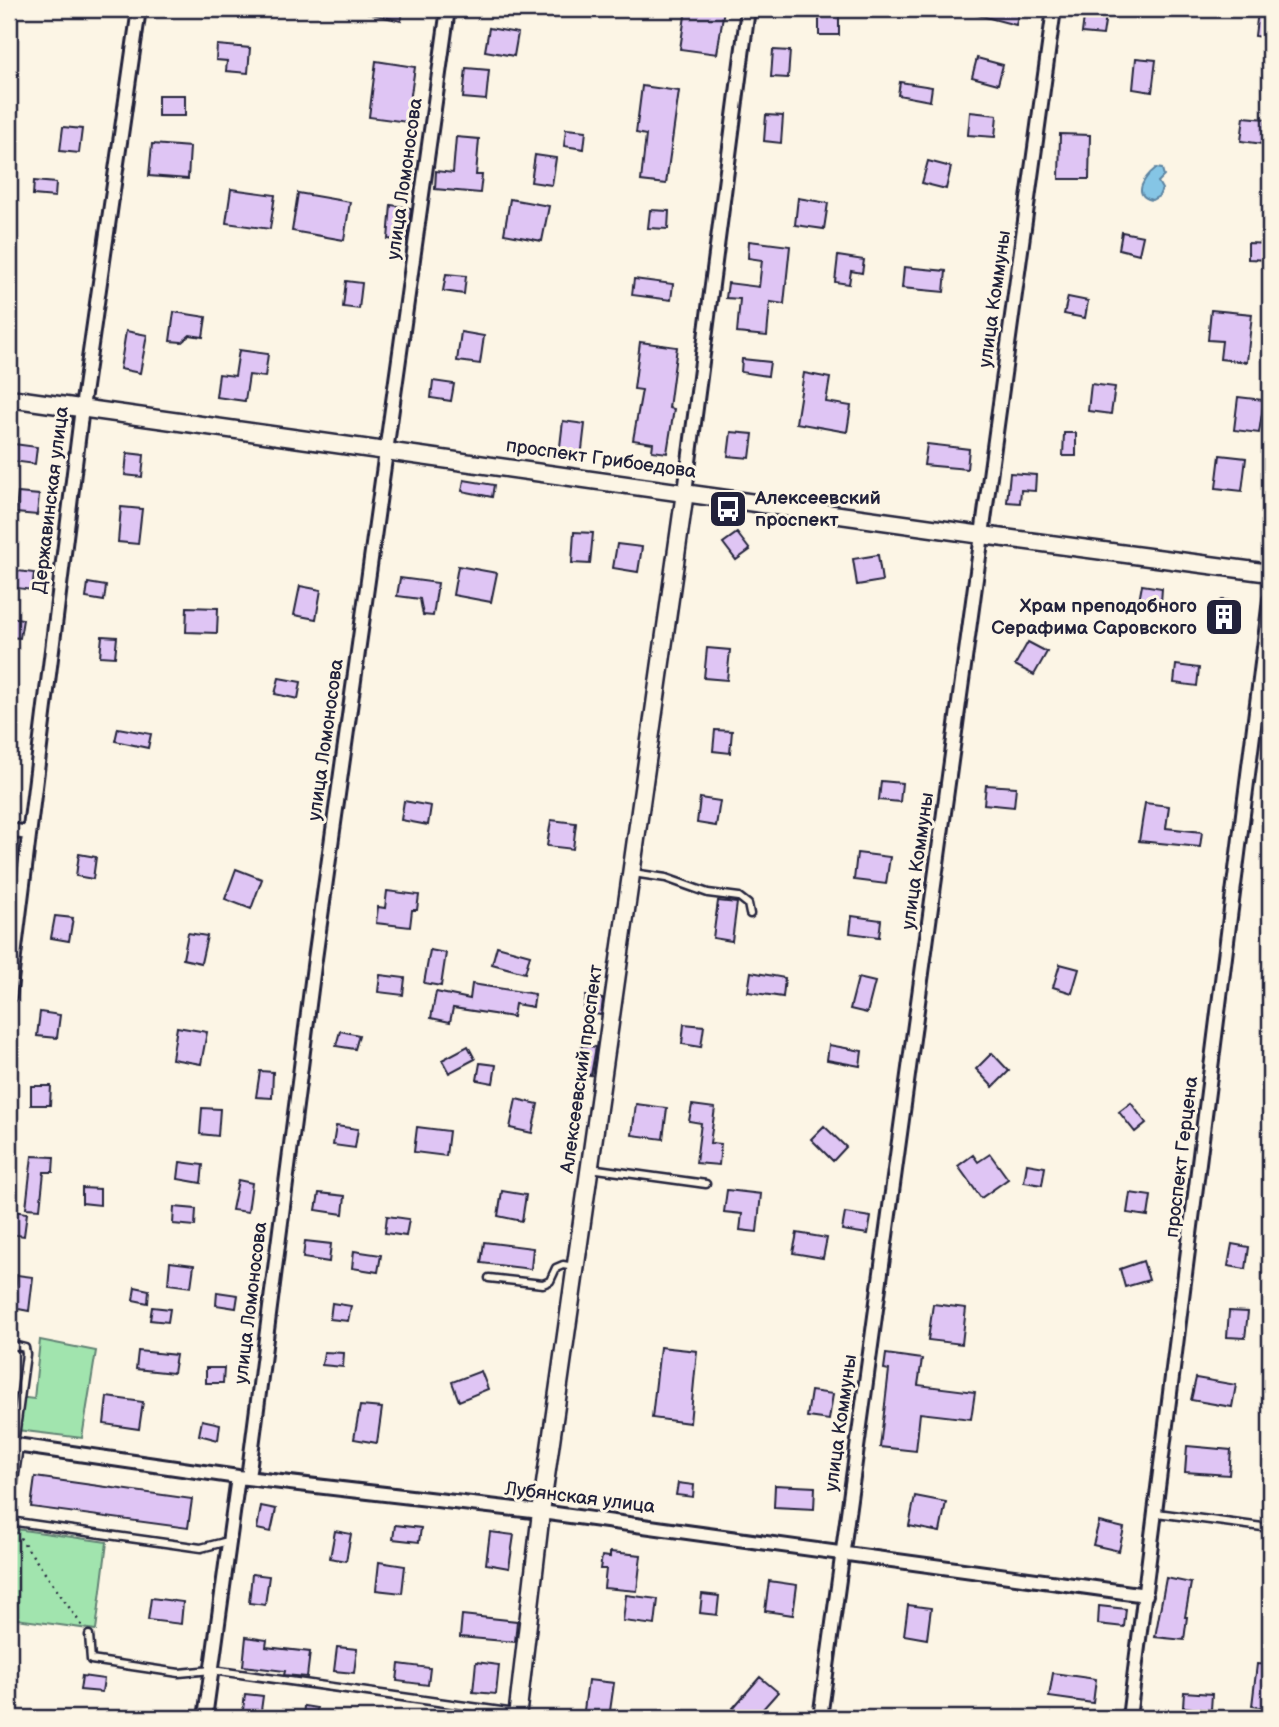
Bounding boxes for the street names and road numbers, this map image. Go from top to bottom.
street label: улица Ломоносова [382,97,428,261]
street label: улица Коммуны [974,229,1016,369]
street label: Державинская улица [28,405,74,595]
street label: проспект Грибоедова [504,434,698,484]
street label: улица Ломоносова [303,658,349,822]
street label: улица Коммуны [897,791,939,931]
street label: Алексеевский проспект [556,963,608,1176]
street label: проспект Герцена [1161,1075,1203,1239]
street label: улица Ломоносова [230,1221,272,1385]
street label: улица Коммуны [820,1353,862,1493]
street label: Лубянская улица [503,1477,656,1519]

